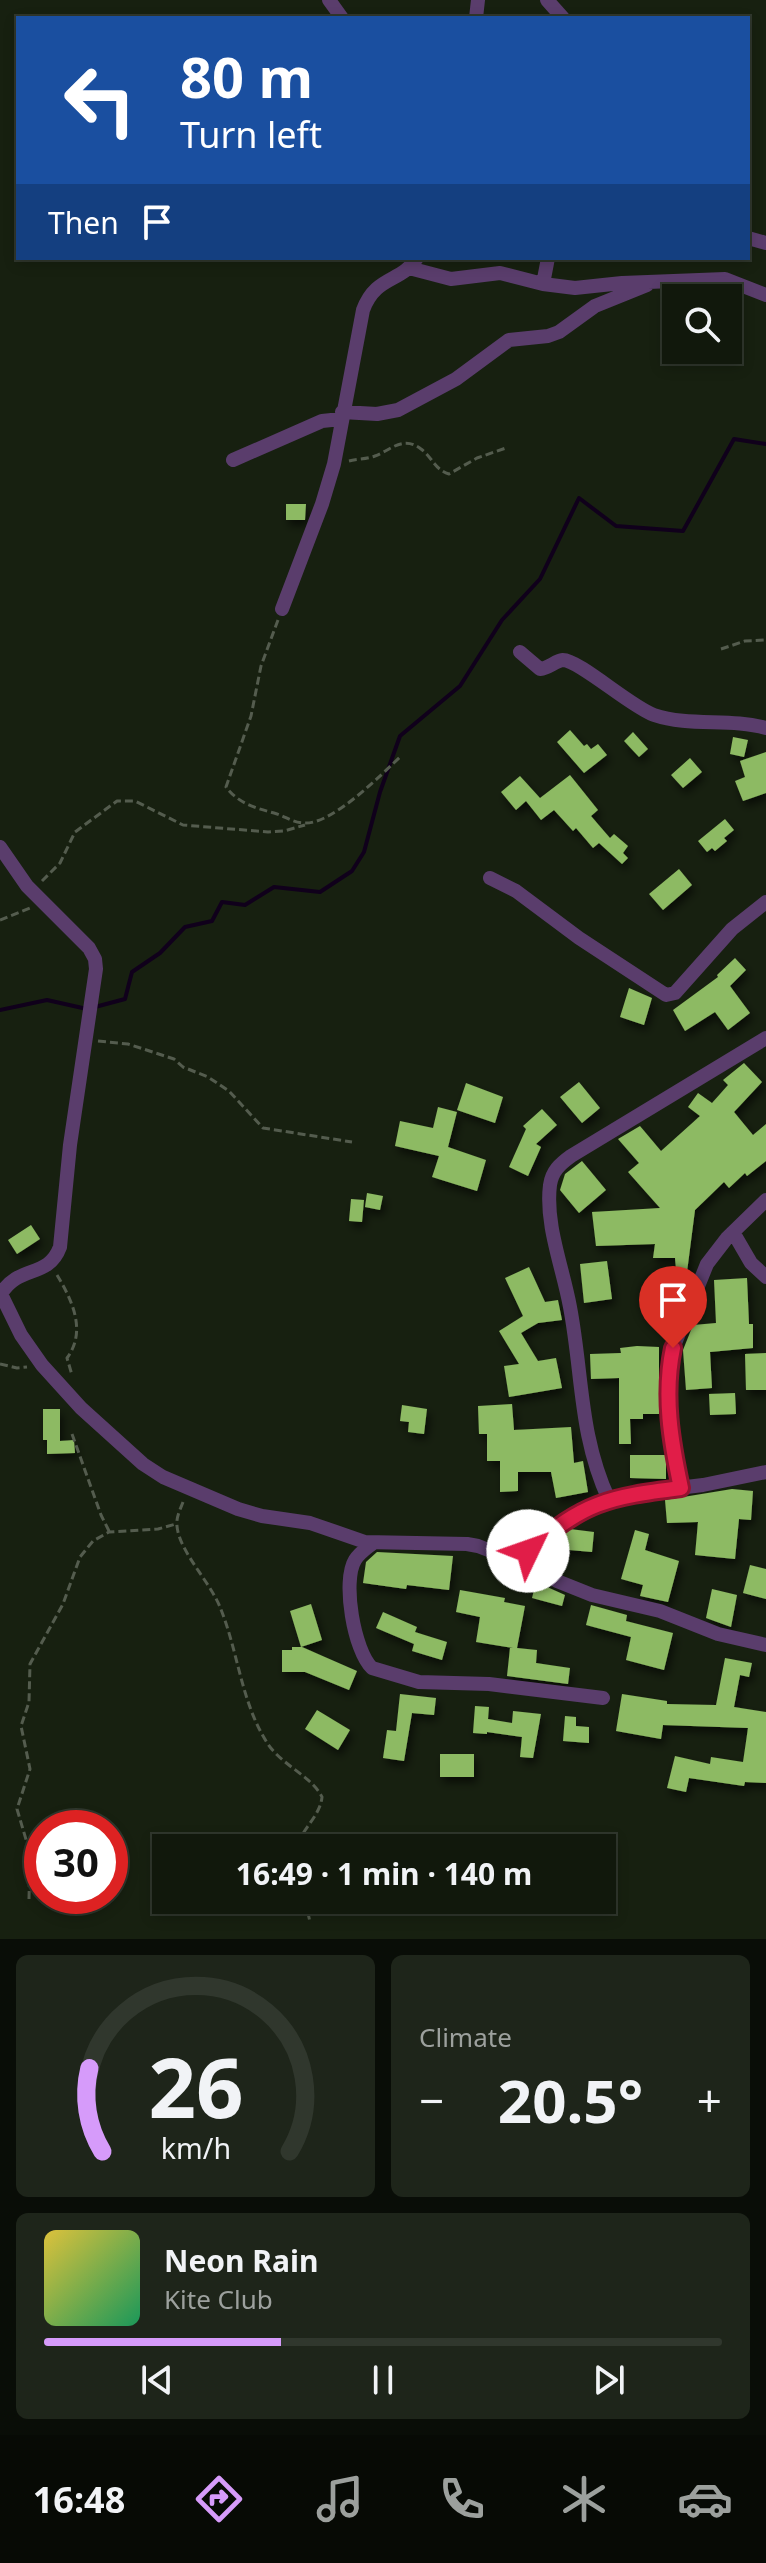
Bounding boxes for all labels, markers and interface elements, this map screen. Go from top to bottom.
text: 80 m [180,38,313,114]
icon: left [48,48,152,152]
text: Turn left [180,110,322,159]
icon: arrive [135,200,179,244]
text: Then [48,202,119,243]
map controls [662,284,742,364]
button: search [662,284,742,364]
pin [639,1266,707,1348]
icon: arrive [651,1278,695,1322]
position arrow [486,1509,570,1593]
speed limit sign: 30 [24,1810,128,1914]
text: 16:49 · 1 min · 140 m [236,1853,532,1894]
text: Climate [419,2019,512,2055]
text: 26 [148,2029,243,2142]
text: 20.5° [498,2059,643,2141]
text: − [419,2070,444,2130]
text: + [697,2070,722,2130]
text: km/h [160,2128,231,2167]
text: Neon Rain [164,2240,318,2281]
text: Kite Club [164,2281,273,2317]
icon: previous [135,2358,179,2402]
icon: pause [361,2358,405,2402]
icon: next [587,2358,631,2402]
icon: directions [191,2471,247,2527]
icon: music [312,2471,368,2527]
icon: phone [434,2471,490,2527]
icon: climate [556,2471,612,2527]
icon: car [677,2471,733,2527]
text: 16:48 [33,2475,125,2524]

